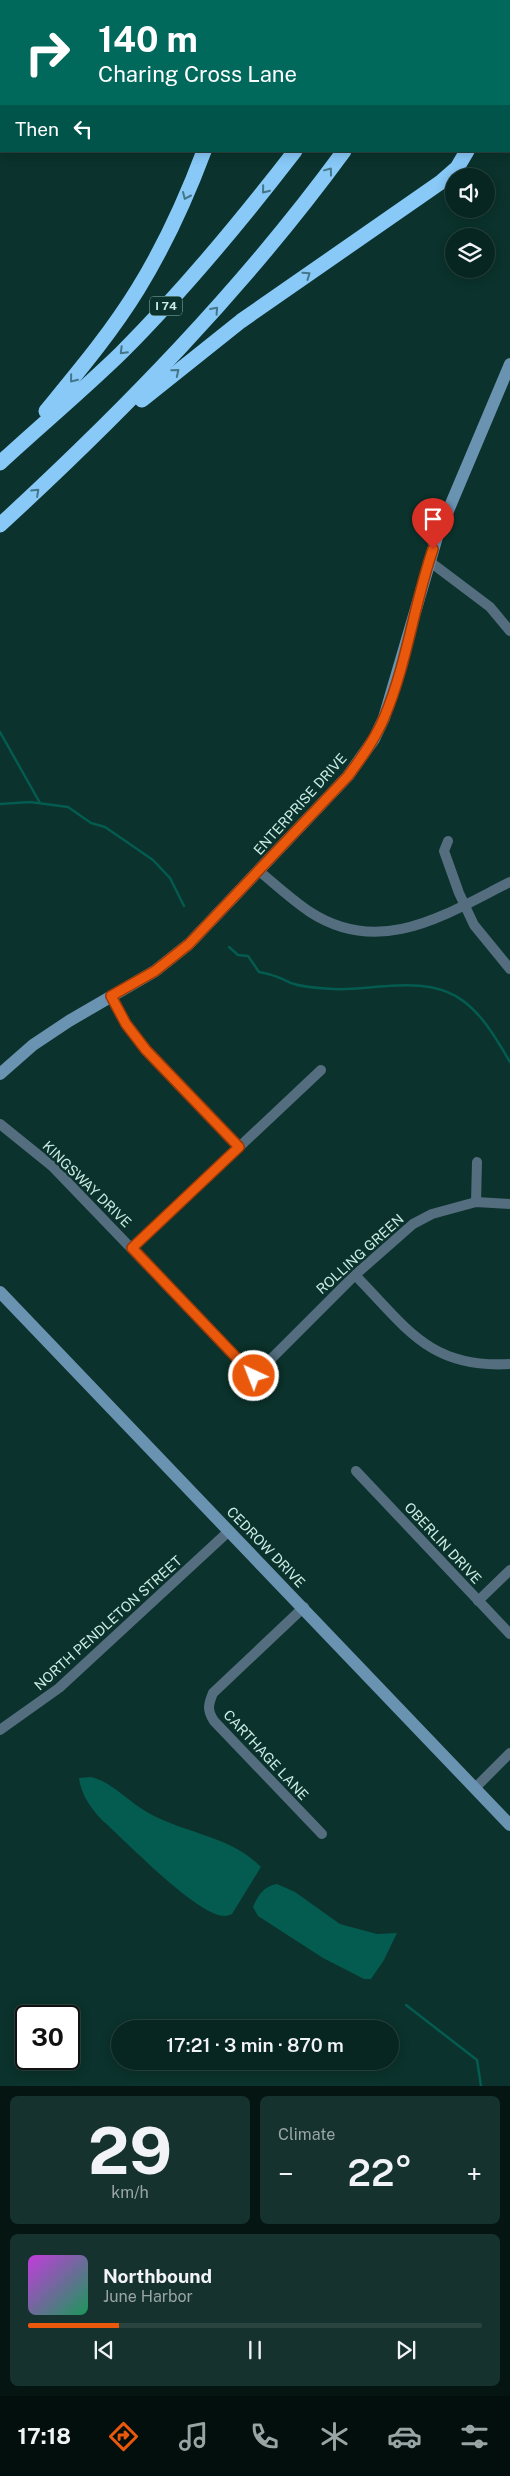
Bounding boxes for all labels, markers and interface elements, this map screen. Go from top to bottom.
text: 140 m [98,19,198,60]
icon: right [15,20,80,85]
text: Charing Cross Lane [98,61,297,87]
icon: left [69,115,97,143]
text: Then [15,118,59,140]
one-way arrow [323,167,332,177]
map controls [445,168,495,278]
button: sound [445,168,495,218]
one-way arrow [263,184,271,193]
one-way arrow [181,191,192,200]
button: layers [445,228,495,278]
one-way arrow [301,272,311,281]
road number: I 74 [150,296,182,316]
one-way arrow [209,307,218,316]
one-way arrow [120,345,129,354]
one-way arrow [170,369,179,377]
one-way arrow [69,373,78,382]
one-way arrow [30,489,39,498]
pin [412,498,454,549]
icon: arrive [419,505,447,533]
street label: ENTERPRISE DRIVE [250,750,350,858]
street label: KINGSWAY DRIVE [39,1138,135,1230]
street label: ROLLING GREEN [313,1211,407,1297]
position arrow [227,1349,279,1401]
street label: OBERLIN DRIVE [401,1499,485,1587]
street label: CEDROW DRIVE [224,1503,308,1591]
street label: NORTH PENDLETON STREET [31,1552,185,1694]
street label: CARTHAGE LANE [220,1707,312,1803]
speed limit sign: 30 [15,2005,80,2070]
text: 17:21 · 3 min · 870 m [166,2034,344,2056]
text: 29 [88,2112,172,2189]
text: Climate [278,2125,335,2144]
text: 22° [348,2150,412,2195]
text: − [278,2157,294,2190]
text: + [466,2157,482,2190]
text: km/h [111,2183,149,2202]
text: Northbound [103,2265,212,2287]
text: June Harbor [103,2287,193,2306]
icon: previous [90,2336,118,2364]
icon: pause [241,2336,269,2364]
icon: next [392,2336,420,2364]
icon: directions [106,2419,141,2454]
icon: music [176,2419,211,2454]
icon: phone [247,2419,282,2454]
icon: climate [317,2419,352,2454]
icon: car [387,2419,422,2454]
icon: filters [457,2419,492,2454]
text: 17:18 [18,2423,71,2449]

